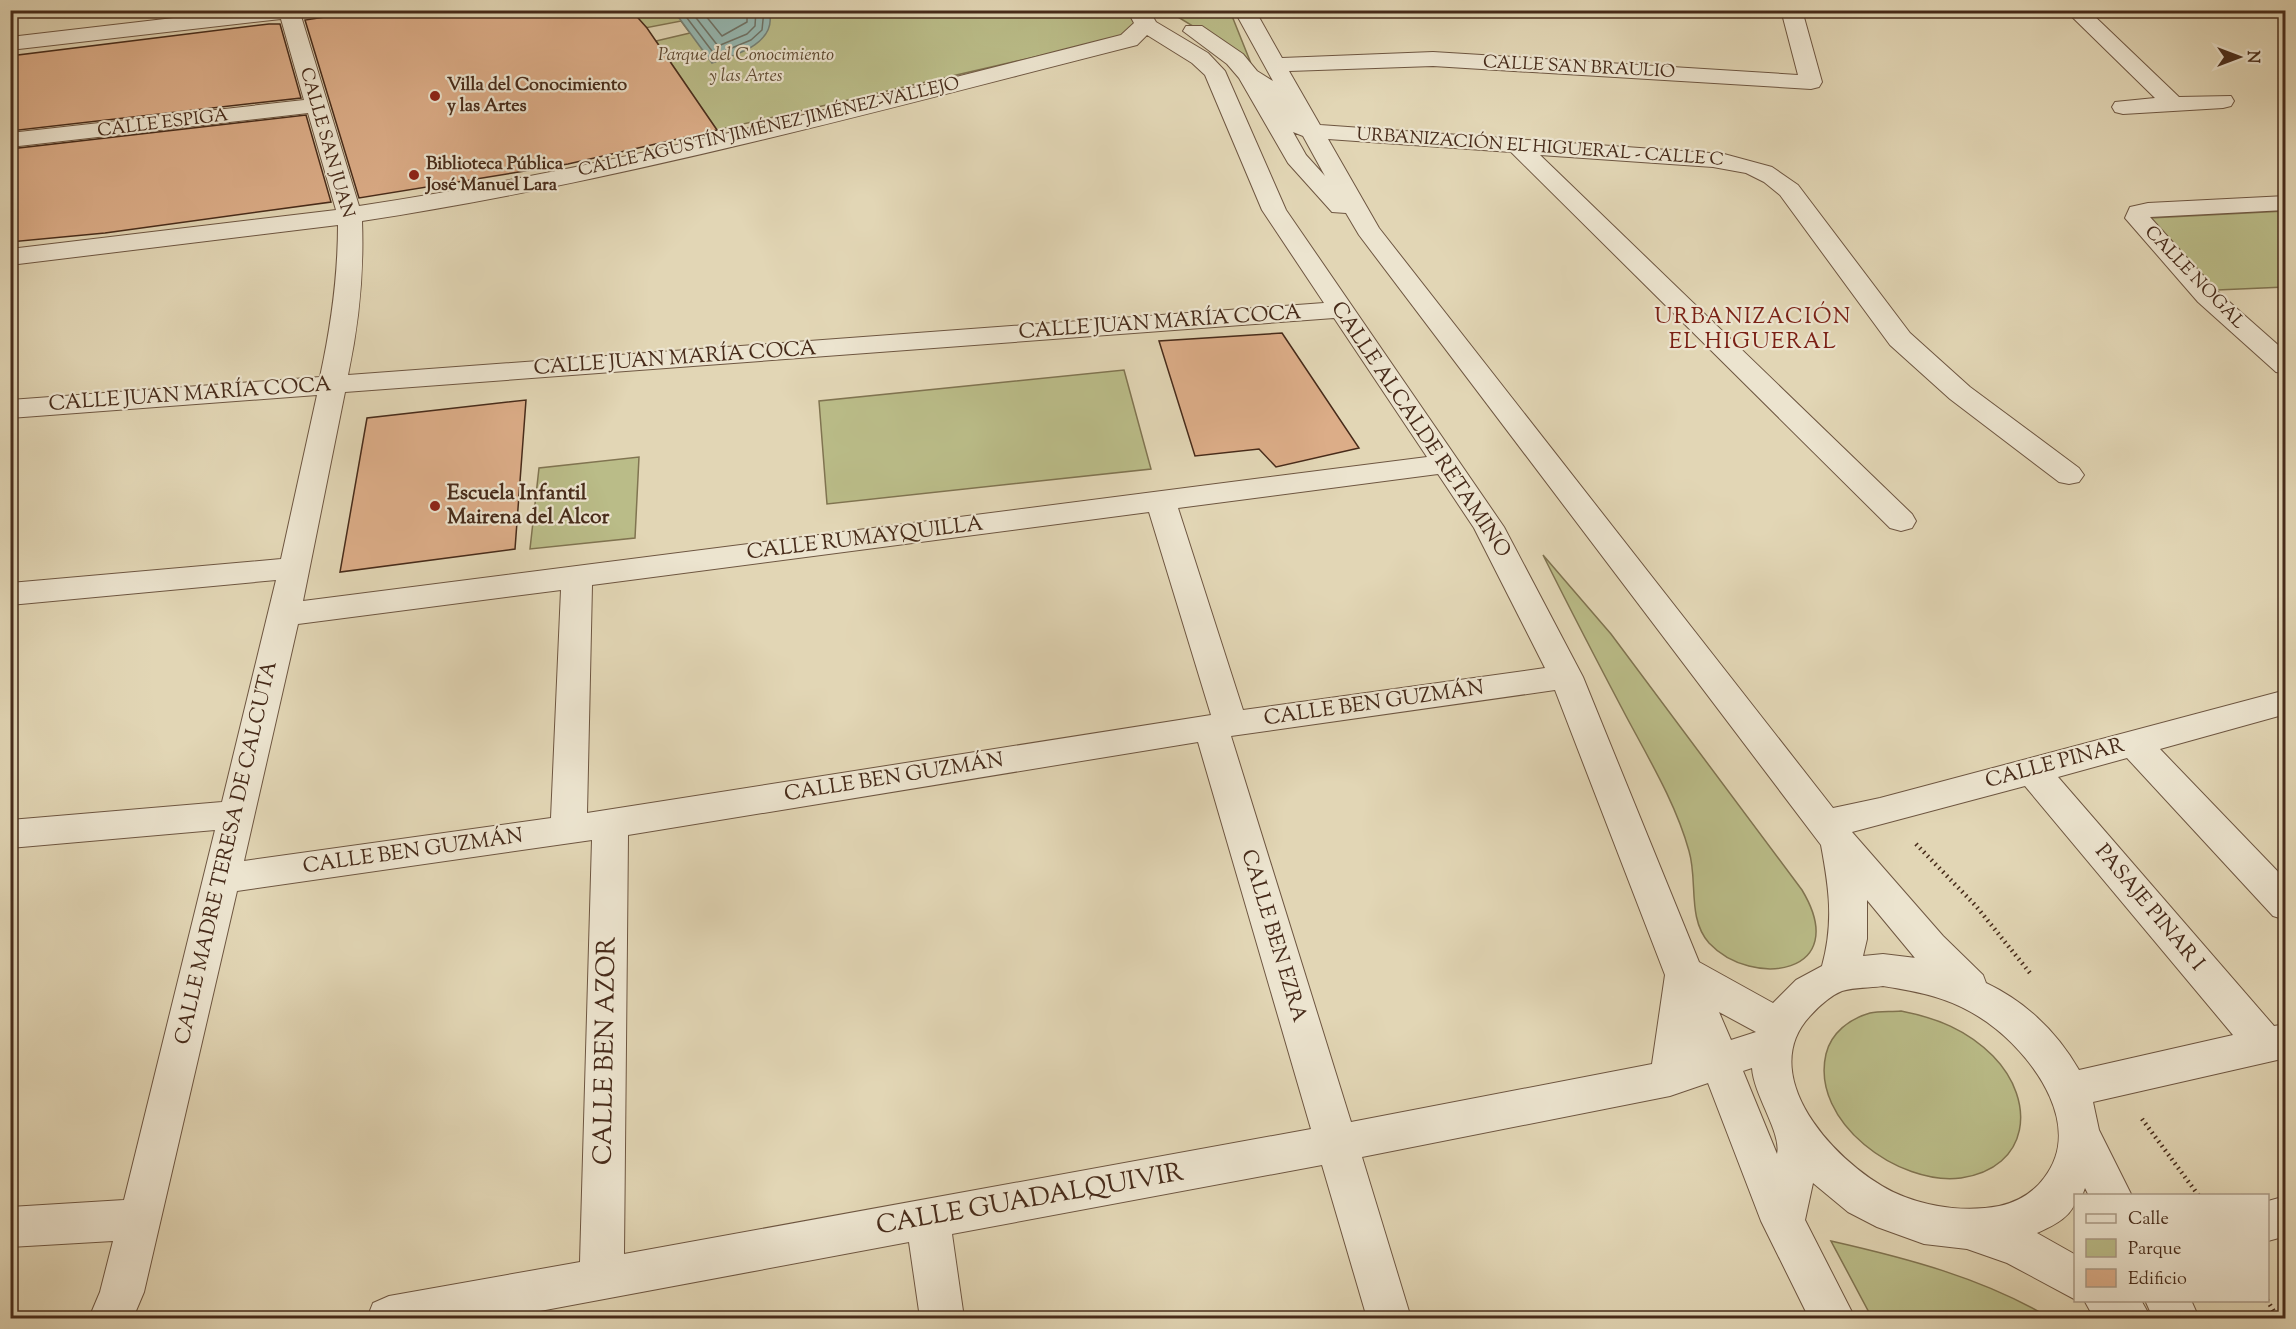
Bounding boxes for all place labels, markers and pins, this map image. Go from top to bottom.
place label: Villa del Conocimiento y las Artes [447,73,627,120]
marker: Villa del Conocimiento y las Artes [428,89,442,103]
place label: Biblioteca Pública José Manuel Lara [424,152,564,199]
marker: Biblioteca Pública José Manuel Lara [407,168,421,182]
place label: Escuela Infantil Mairena del Alcor [447,479,609,533]
marker: Escuela Infantil Mairena del Alcor [428,499,442,513]

